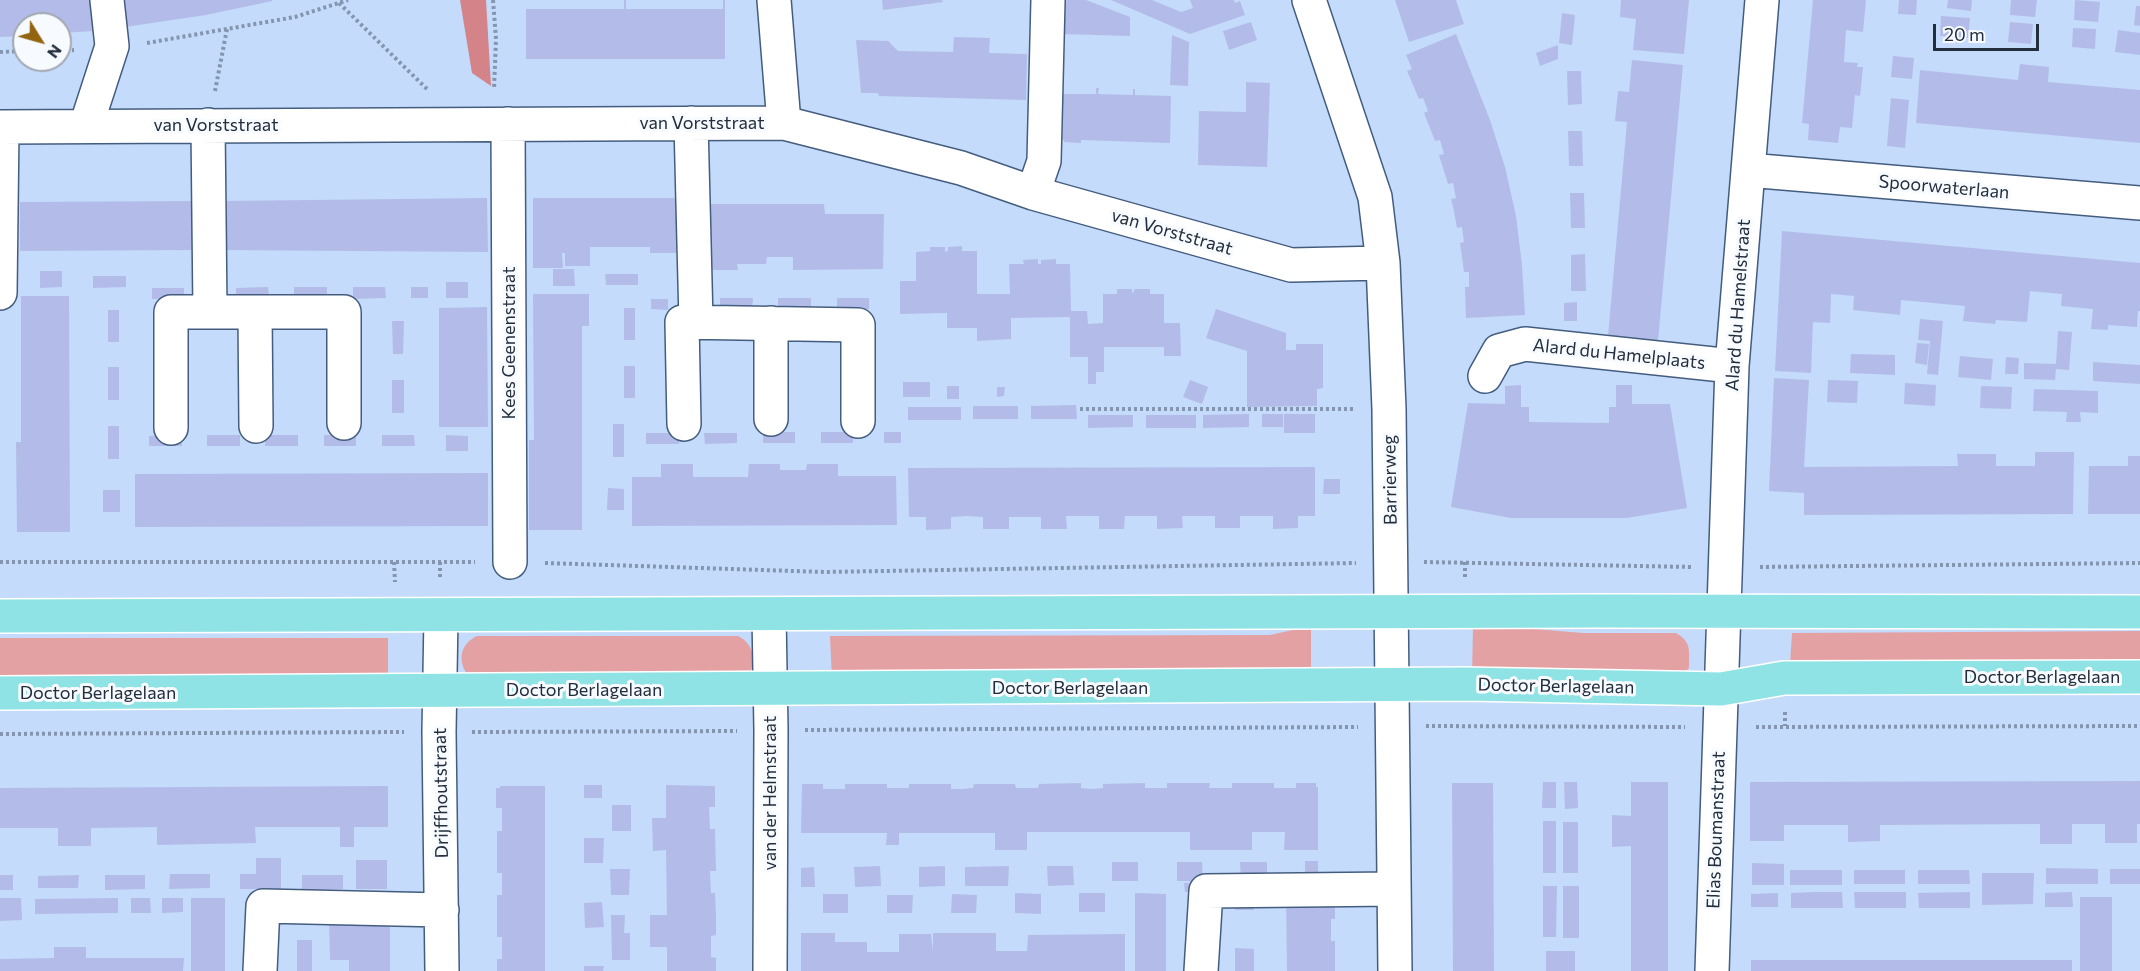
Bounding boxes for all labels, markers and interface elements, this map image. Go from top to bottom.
north arrow [12,12,72,72]
scale bar [1936,12,2042,50]
text: 20 m [1944,23,1985,45]
text: N [44,41,66,62]
street label: van Vorststraat [639,112,765,134]
street label: van Vorststraat [153,114,279,136]
street label: Spoorwaterlaan [1878,171,2010,203]
street label: van Vorststraat [1109,204,1235,260]
street label: Alard du Hamelstraat [1721,218,1755,392]
street label: Kees Geenenstraat [498,266,520,420]
street label: Alard du Hamelplaats [1532,334,1706,374]
street label: Barrierweg [1378,435,1402,525]
street label: Doctor Berlagelaan [1964,666,2120,688]
street label: Doctor Berlagelaan [1478,674,1634,698]
street label: Doctor Berlagelaan [992,677,1148,699]
street label: Doctor Berlagelaan [506,679,662,701]
street label: Doctor Berlagelaan [20,682,176,704]
street label: van der Helmstraat [759,716,781,870]
street label: Drijffhoutstraat [429,727,453,859]
street label: Elias Boumanstraat [1702,751,1730,909]

